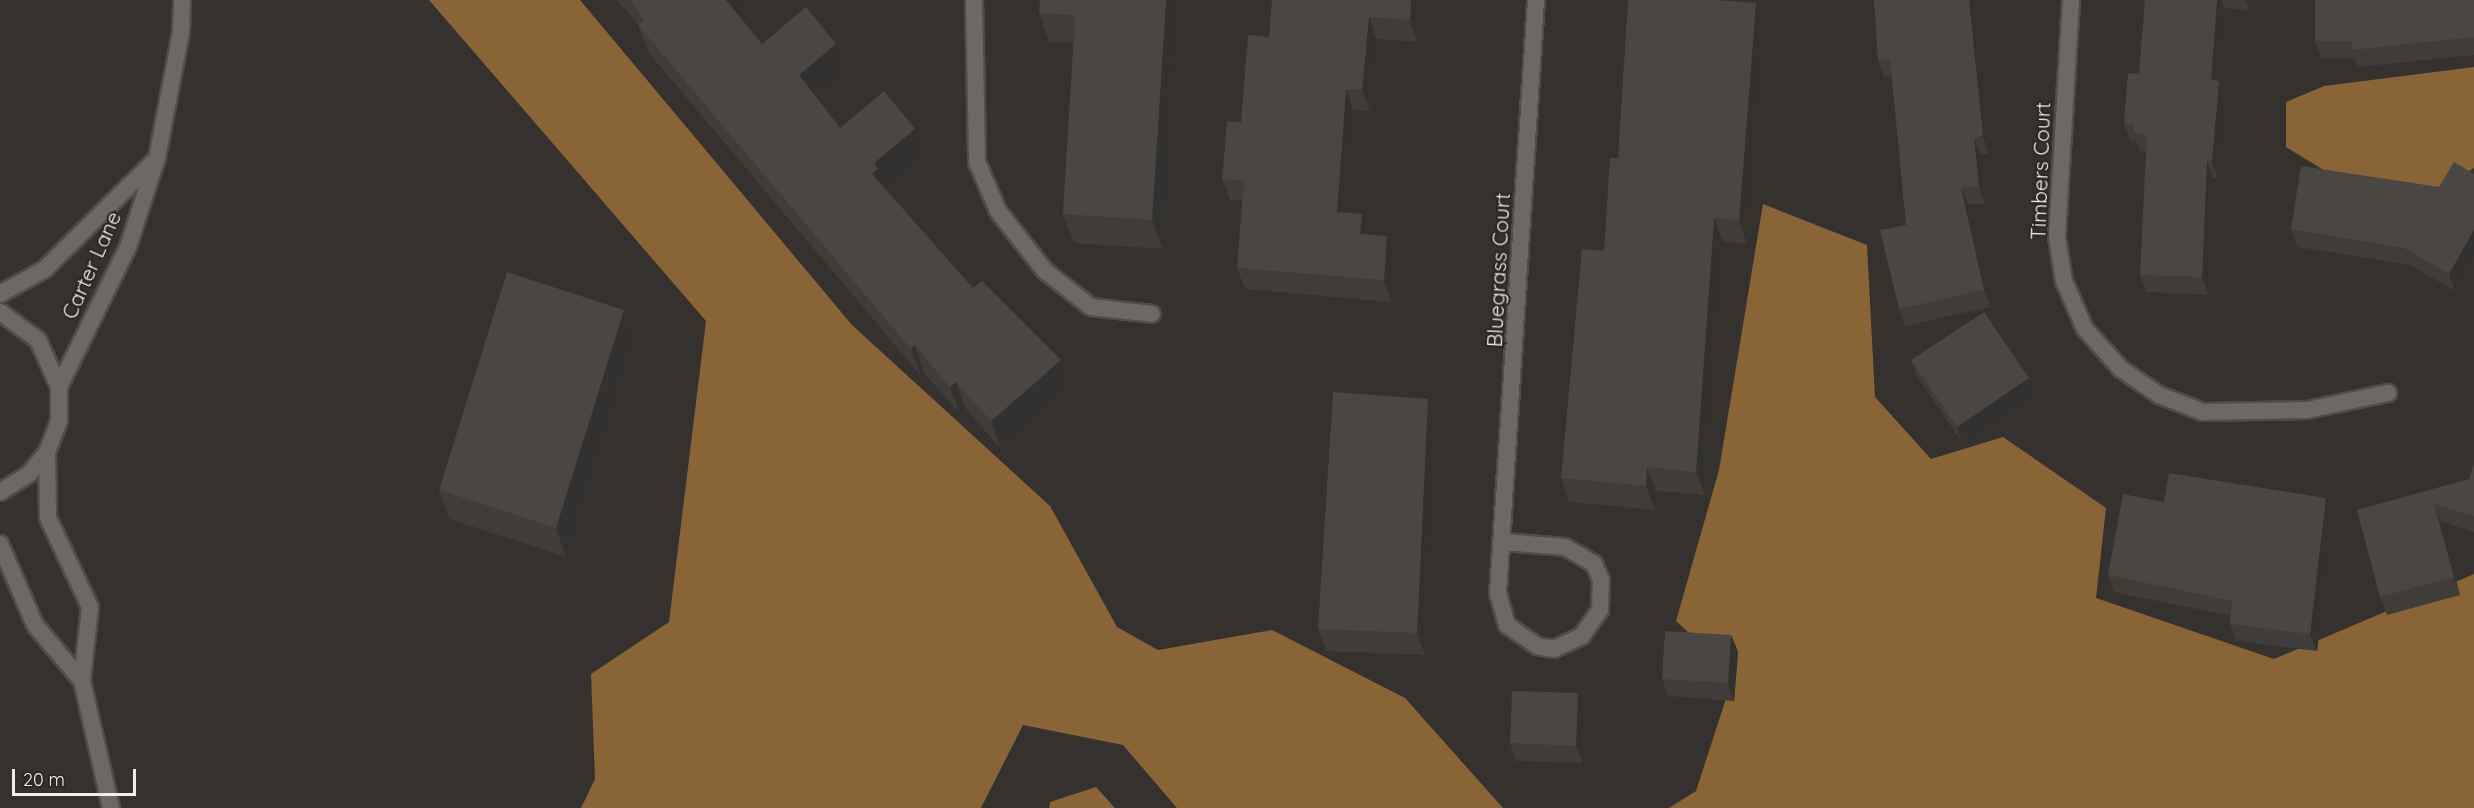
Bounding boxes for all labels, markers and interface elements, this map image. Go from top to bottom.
street label: Timbers Court [2025,102,2055,240]
street label: Bluegrass Court [1481,192,1515,348]
street label: Carter Lane [56,207,126,323]
scale bar [15,757,140,795]
text: 20 m [23,768,65,791]

